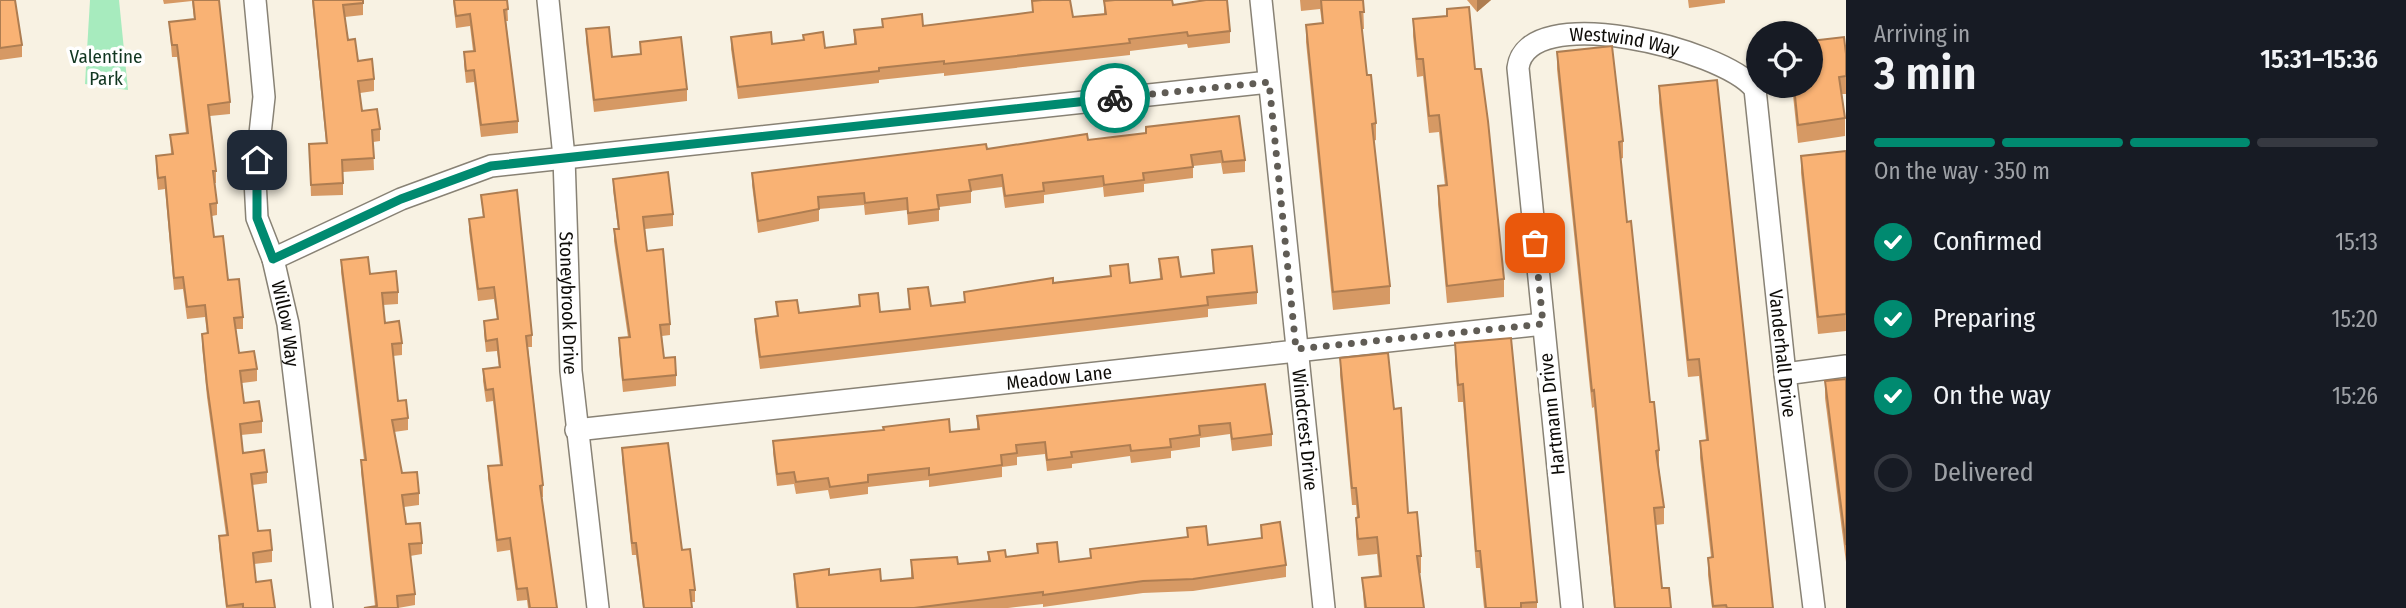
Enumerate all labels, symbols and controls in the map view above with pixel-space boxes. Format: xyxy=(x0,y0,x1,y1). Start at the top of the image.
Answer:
text: Arriving in xyxy=(1874,20,1970,48)
map controls xyxy=(1746,21,1823,98)
button: locate xyxy=(1746,21,1823,98)
street label: Westwind Way xyxy=(1569,22,1683,61)
text: 15:31–15:36 xyxy=(2260,44,2378,75)
park label: Valentine Park xyxy=(70,45,142,90)
text: 3 min xyxy=(1874,46,1977,101)
courier xyxy=(1080,63,1150,133)
icon: bike xyxy=(1096,79,1134,117)
pin xyxy=(227,130,287,190)
icon: home xyxy=(238,141,276,179)
text: On the way · 350 m xyxy=(1874,157,2050,185)
pin xyxy=(1505,213,1565,273)
icon: check xyxy=(1874,223,1912,261)
icon: bag xyxy=(1516,224,1554,262)
text: Confirmed xyxy=(1933,226,2043,257)
text: 15:13 xyxy=(2335,228,2378,256)
street label: Stoneybrook Drive xyxy=(555,231,583,375)
street label: Willow Way xyxy=(267,278,305,368)
street label: Vanderhall Drive xyxy=(1765,288,1802,419)
icon: check xyxy=(1874,300,1912,338)
text: Preparing xyxy=(1933,303,2035,334)
text: 15:20 xyxy=(2331,305,2378,333)
street label: Hartmann Drive xyxy=(1534,352,1570,476)
street label: Meadow Lane xyxy=(1005,360,1113,394)
street label: Windcrest Drive xyxy=(1288,368,1323,492)
icon: check xyxy=(1874,377,1912,415)
text: On the way xyxy=(1933,380,2051,411)
text: 15:26 xyxy=(2332,382,2378,410)
text: Delivered xyxy=(1933,457,2034,488)

